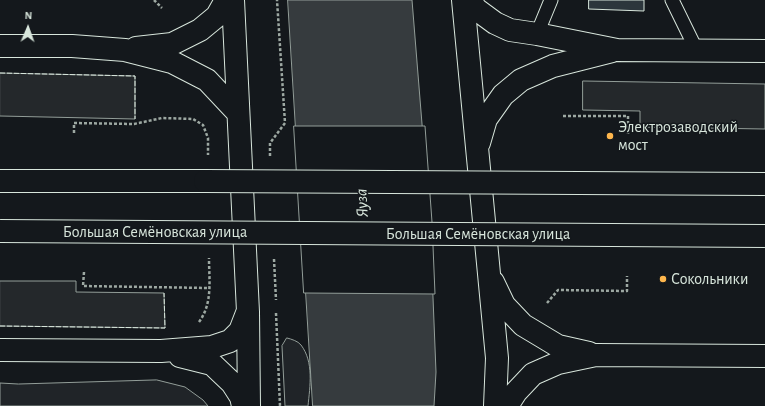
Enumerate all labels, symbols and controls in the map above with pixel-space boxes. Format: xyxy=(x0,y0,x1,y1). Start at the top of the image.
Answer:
north arrow xyxy=(8,8,48,48)
text: N xyxy=(24,10,32,21)
place label: Электрозаводский мост xyxy=(618,117,738,155)
marker: Электрозаводский мост xyxy=(605,131,615,141)
water label: Яуза xyxy=(351,188,373,218)
street label: Большая Семёновская улица xyxy=(63,222,247,242)
street label: Большая Семёновская улица xyxy=(386,224,570,244)
place label: Сокольники xyxy=(671,269,748,289)
marker: Сокольники xyxy=(658,274,668,284)

